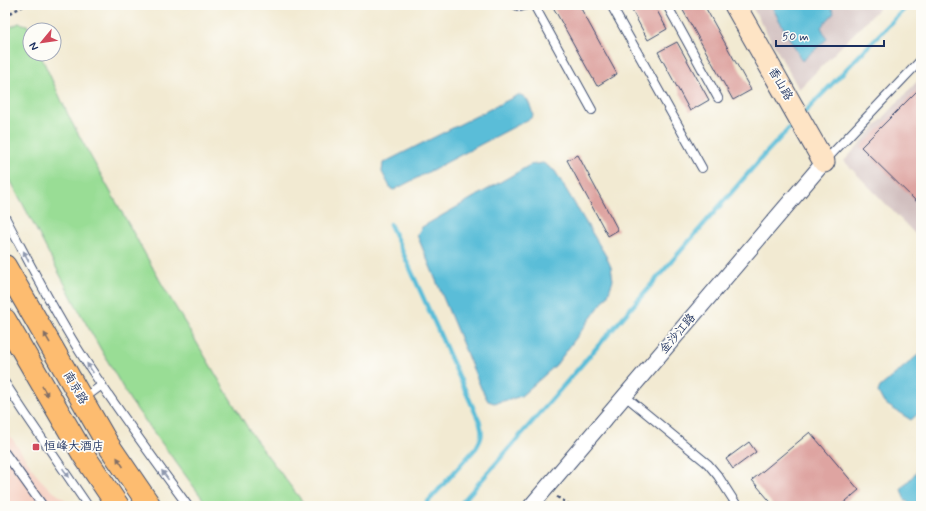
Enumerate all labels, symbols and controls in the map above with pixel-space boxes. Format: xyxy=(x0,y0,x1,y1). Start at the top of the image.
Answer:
north arrow xyxy=(22,22,62,62)
scale bar xyxy=(776,22,884,48)
text: 50 m xyxy=(782,29,809,45)
text: N xyxy=(26,40,42,53)
street label: 香山路 xyxy=(764,64,796,104)
one-way arrow xyxy=(22,250,29,262)
street label: 金沙江路 xyxy=(656,310,700,358)
one-way arrow xyxy=(43,333,50,344)
one-way arrow xyxy=(86,363,94,374)
street label: 南京路 xyxy=(59,368,91,408)
one-way arrow xyxy=(42,385,49,397)
place label: 恒峰大酒店 xyxy=(44,439,104,455)
marker: 恒峰大酒店 xyxy=(31,442,41,452)
one-way arrow xyxy=(116,457,124,467)
one-way arrow xyxy=(62,468,70,478)
one-way arrow xyxy=(161,469,169,480)

